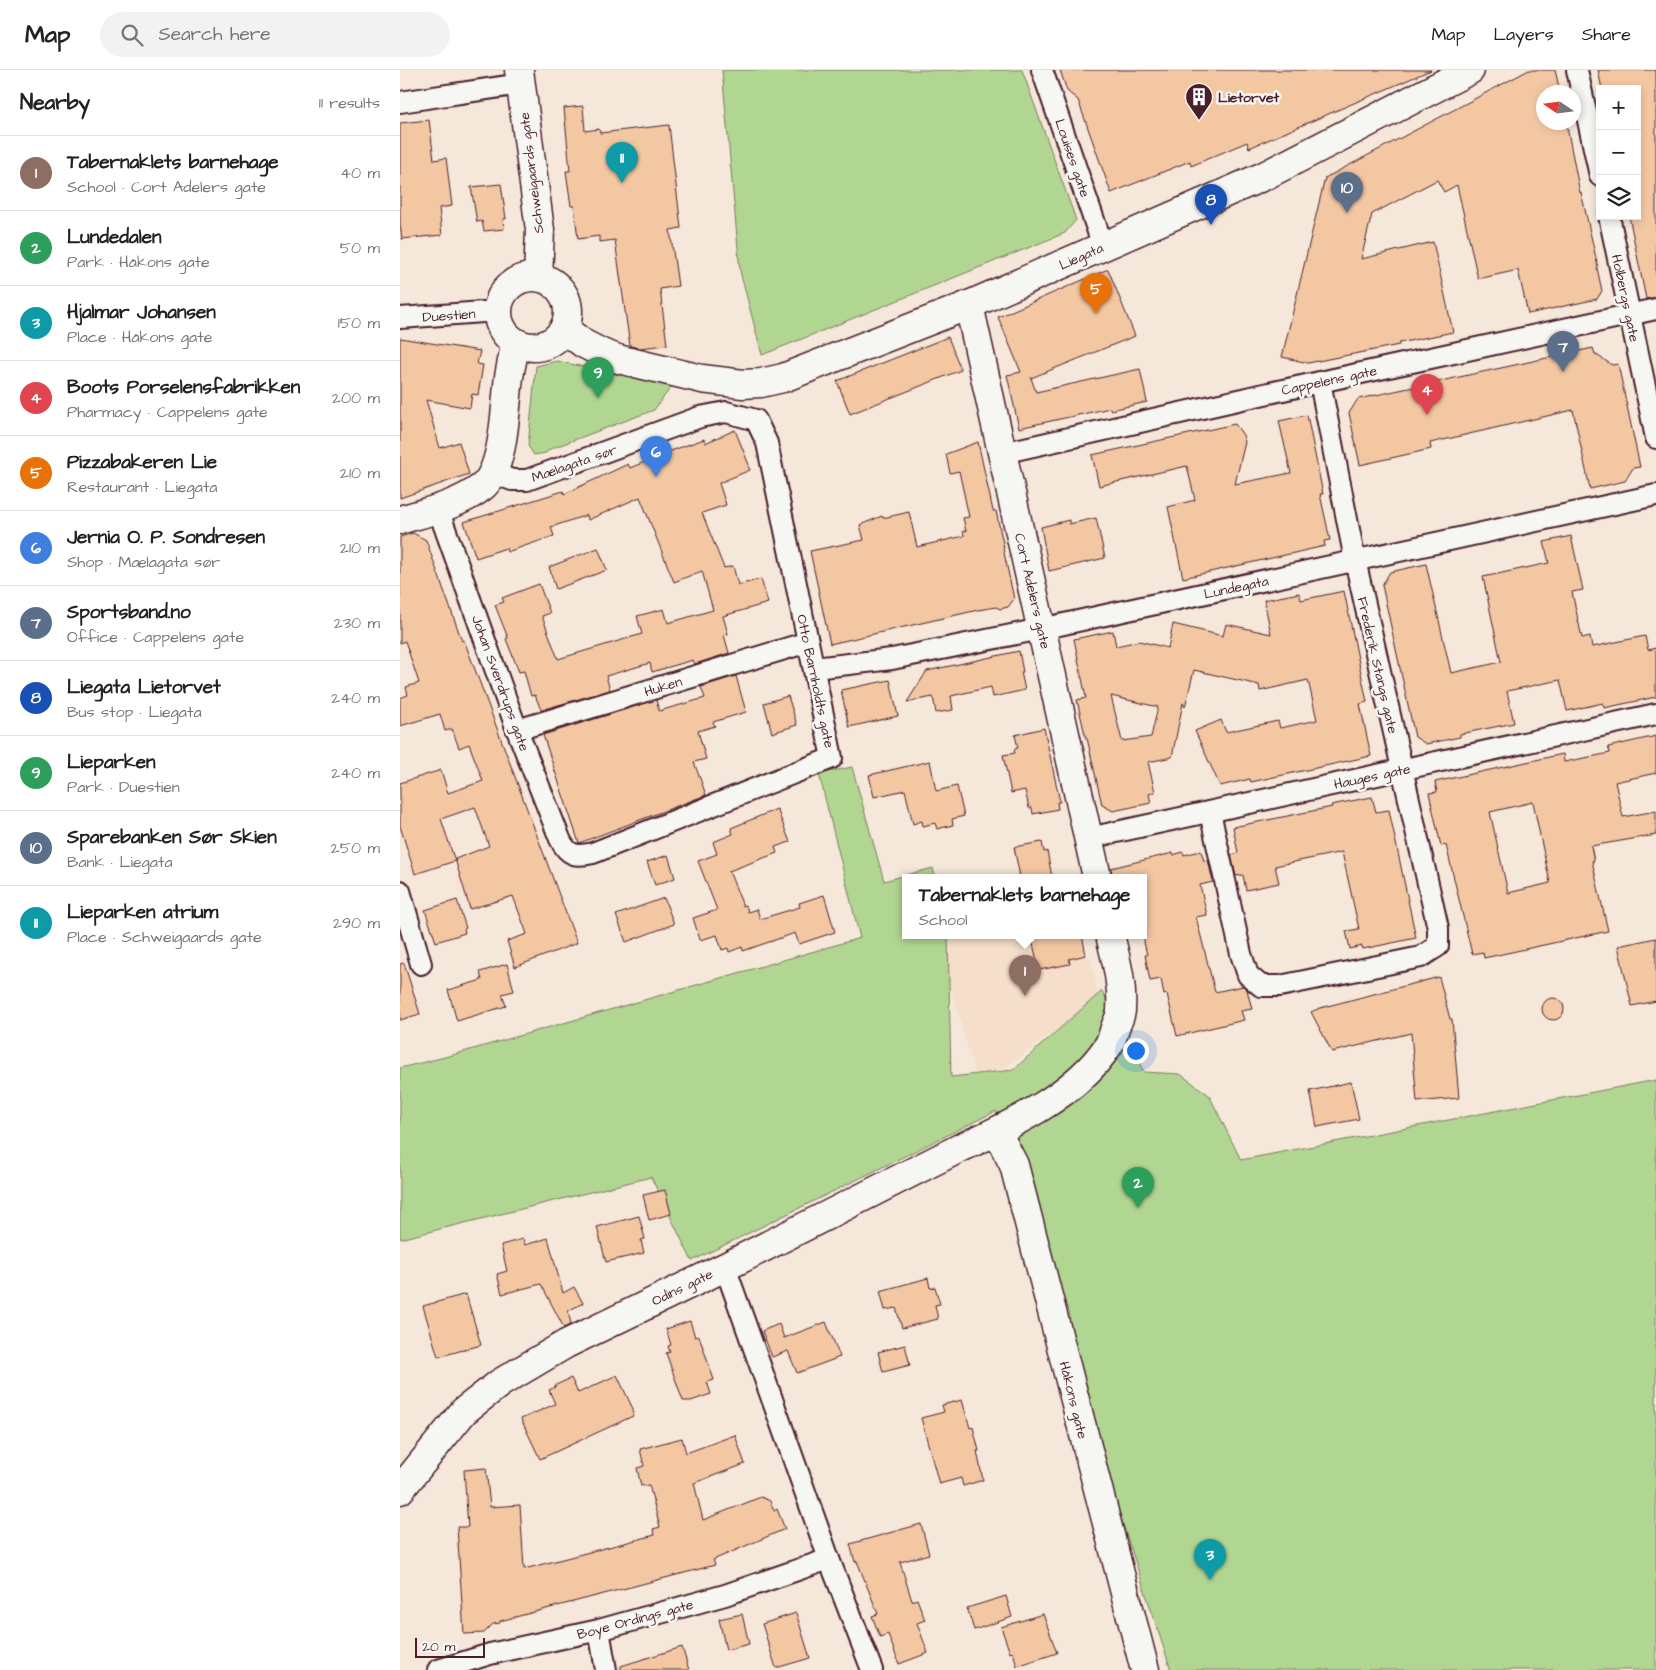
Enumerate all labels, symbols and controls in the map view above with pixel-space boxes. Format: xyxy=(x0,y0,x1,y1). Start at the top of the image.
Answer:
search box xyxy=(100,12,450,57)
text: Map xyxy=(25,18,70,52)
icon: search xyxy=(118,21,146,49)
text: Search here xyxy=(158,21,271,48)
text: Map xyxy=(1431,22,1465,47)
text: Layers xyxy=(1493,22,1554,47)
text: Share xyxy=(1582,22,1631,47)
building icon: Lietorvet xyxy=(1184,82,1214,121)
north arrow xyxy=(1536,85,1581,130)
map controls xyxy=(1596,85,1641,220)
button: + xyxy=(1596,85,1641,130)
text: Nearby xyxy=(20,88,90,117)
place label: Lietorvet xyxy=(1218,88,1279,108)
text: 11 results xyxy=(319,92,380,114)
street label: Schweigaards gate xyxy=(515,111,549,235)
street label: Louises gate xyxy=(1049,116,1095,201)
button: − xyxy=(1596,130,1641,175)
pin: 11 xyxy=(606,142,638,183)
text: Tabernaklets barnehage xyxy=(67,149,279,176)
text: 1 xyxy=(35,162,37,184)
text: 40 m xyxy=(340,162,380,184)
pin: 10 xyxy=(1331,172,1363,213)
button: layers xyxy=(1596,175,1641,220)
text: School · Cort Adelers gate xyxy=(67,176,266,198)
pin: 8 xyxy=(1195,184,1227,225)
text: Lundedalen xyxy=(67,224,162,251)
text: 2 xyxy=(31,237,41,259)
text: 50 m xyxy=(340,237,380,259)
street label: Liegata xyxy=(1056,238,1107,276)
text: Park · Håkons gate xyxy=(67,251,210,273)
street label: Holbergs gate xyxy=(1606,253,1644,344)
pin: 5 xyxy=(1080,273,1112,314)
text: Hjalmar Johansen xyxy=(67,299,216,326)
street label: Duestien xyxy=(422,304,476,328)
text: 3 xyxy=(32,312,40,334)
text: 150 m xyxy=(338,312,380,334)
text: Place · Håkons gate xyxy=(67,326,212,348)
pin: 7 xyxy=(1547,331,1579,372)
pin: 9 xyxy=(582,357,614,398)
street label: Cappelens gate xyxy=(1280,361,1379,401)
text: Boots Porselensfabrikken xyxy=(67,374,300,401)
pin: 4 xyxy=(1411,374,1443,415)
text: 4 xyxy=(31,387,41,409)
text: 200 m xyxy=(332,387,380,409)
text: Pharmacy · Cappelens gate xyxy=(67,401,268,423)
pin: 6 xyxy=(640,436,672,477)
street label: Mælagata sør xyxy=(529,440,620,488)
text: Pizzabakeren Lie xyxy=(67,449,217,476)
text: 5 xyxy=(30,462,42,484)
text: 210 m xyxy=(340,462,380,484)
text: Restaurant · Liegata xyxy=(67,476,217,498)
text: Jernia O. P. Sondresen xyxy=(67,524,265,551)
street label: Cort Adelers gate xyxy=(1009,531,1055,651)
text: 6 xyxy=(31,537,41,559)
text: 210 m xyxy=(340,537,380,559)
text: Shop · Mælagata sør xyxy=(67,551,220,573)
street label: Lundegata xyxy=(1202,571,1270,605)
street label: Frederik Stangs gate xyxy=(1352,595,1403,736)
text: Sportsband.no xyxy=(67,599,191,626)
text: 7 xyxy=(31,612,41,634)
text: 230 m xyxy=(334,612,380,634)
street label: Johan Sverdrups gate xyxy=(466,612,534,755)
street label: Otto Barnholdts gate xyxy=(791,613,839,750)
text: Office · Cappelens gate xyxy=(67,626,244,648)
street label: Huken xyxy=(642,672,685,702)
text: Liegata Lietorvet xyxy=(67,674,221,701)
text: 8 xyxy=(31,687,41,709)
text: 240 m xyxy=(331,687,380,709)
text: Bus stop · Liegata xyxy=(67,701,202,723)
text: Lieparken xyxy=(67,749,156,776)
street label: Hauges gate xyxy=(1332,759,1413,795)
text: 9 xyxy=(31,762,41,784)
text: 240 m xyxy=(331,762,380,784)
text: Park · Duestien xyxy=(67,776,180,798)
text: Sparebanken Sør Skien xyxy=(67,824,277,851)
text: 10 xyxy=(30,837,42,859)
text: 250 m xyxy=(331,837,380,859)
text: Bank · Liegata xyxy=(67,851,173,873)
popup xyxy=(902,874,1147,939)
text: Tabernaklets barnehage xyxy=(919,882,1130,909)
text: Lieparken atrium xyxy=(67,899,218,926)
text: School xyxy=(919,909,968,931)
text: 11 xyxy=(34,912,38,934)
text: 290 m xyxy=(333,912,380,934)
text: Place · Schweigaards gate xyxy=(67,926,262,948)
pin: 1 xyxy=(1009,955,1041,996)
your location xyxy=(1123,1038,1149,1064)
pin: 2 xyxy=(1122,1167,1154,1208)
street label: Odins gate xyxy=(648,1264,717,1311)
street label: Håkons gate xyxy=(1054,1359,1092,1442)
pin: 3 xyxy=(1194,1539,1226,1580)
street label: Boye Ordings gate xyxy=(575,1595,696,1645)
scale bar xyxy=(415,1635,485,1658)
text: 20 m xyxy=(422,1637,455,1657)

